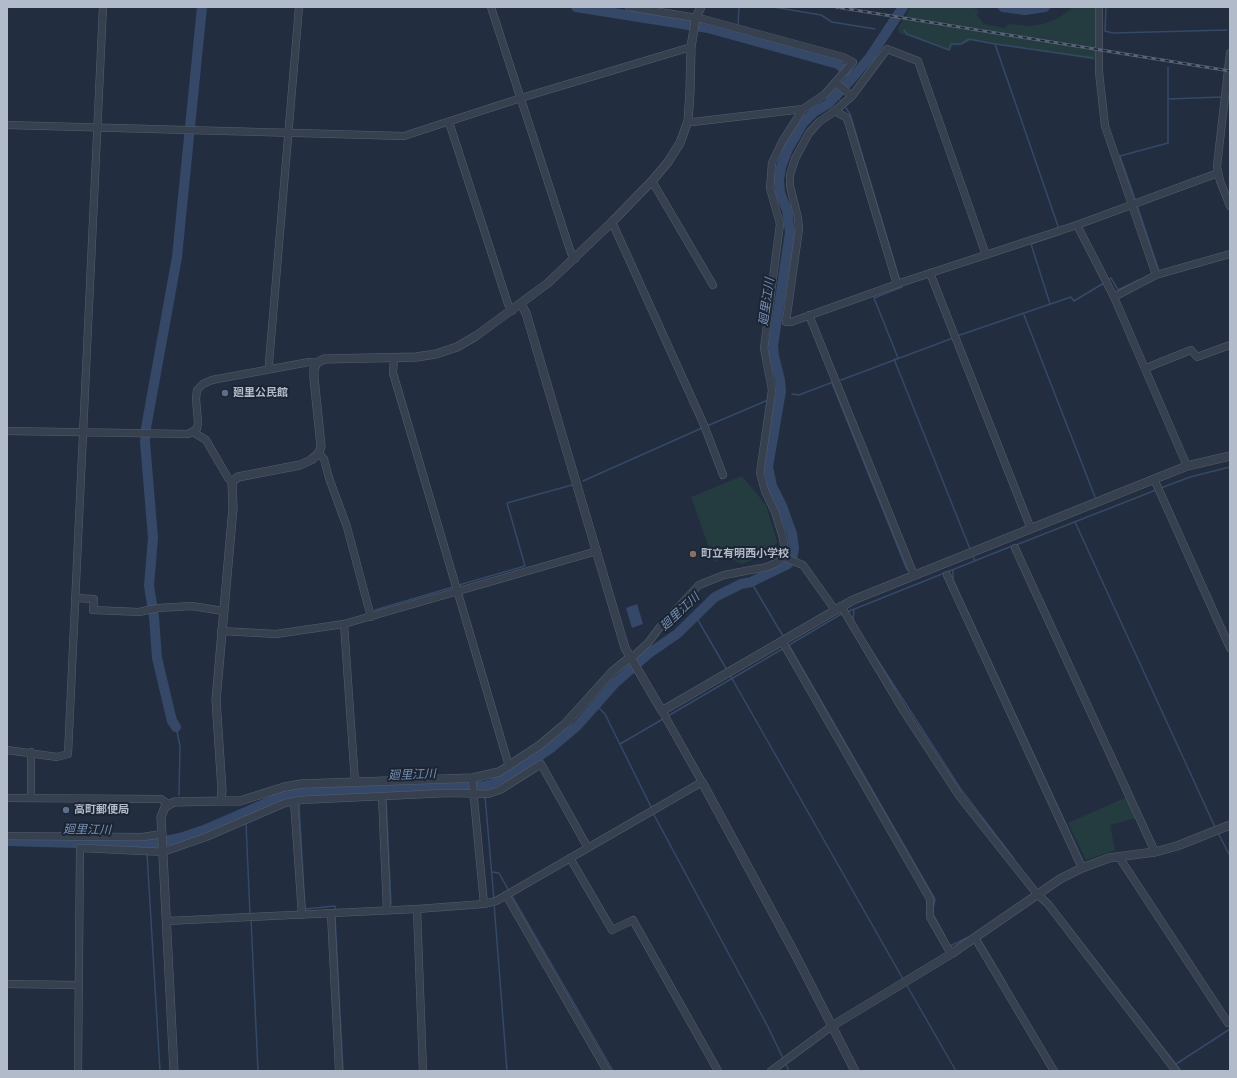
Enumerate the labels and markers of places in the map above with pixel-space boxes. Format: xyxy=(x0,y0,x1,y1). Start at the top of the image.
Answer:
place label: 廻里公民館 xyxy=(233,386,288,400)
marker: 廻里公民館 xyxy=(220,388,230,398)
place label: 町立有明西小学校 xyxy=(701,547,789,561)
marker: 町立有明西小学校 xyxy=(688,549,698,559)
place label: 高町郵便局 xyxy=(74,803,129,817)
marker: 高町郵便局 xyxy=(61,805,71,815)

